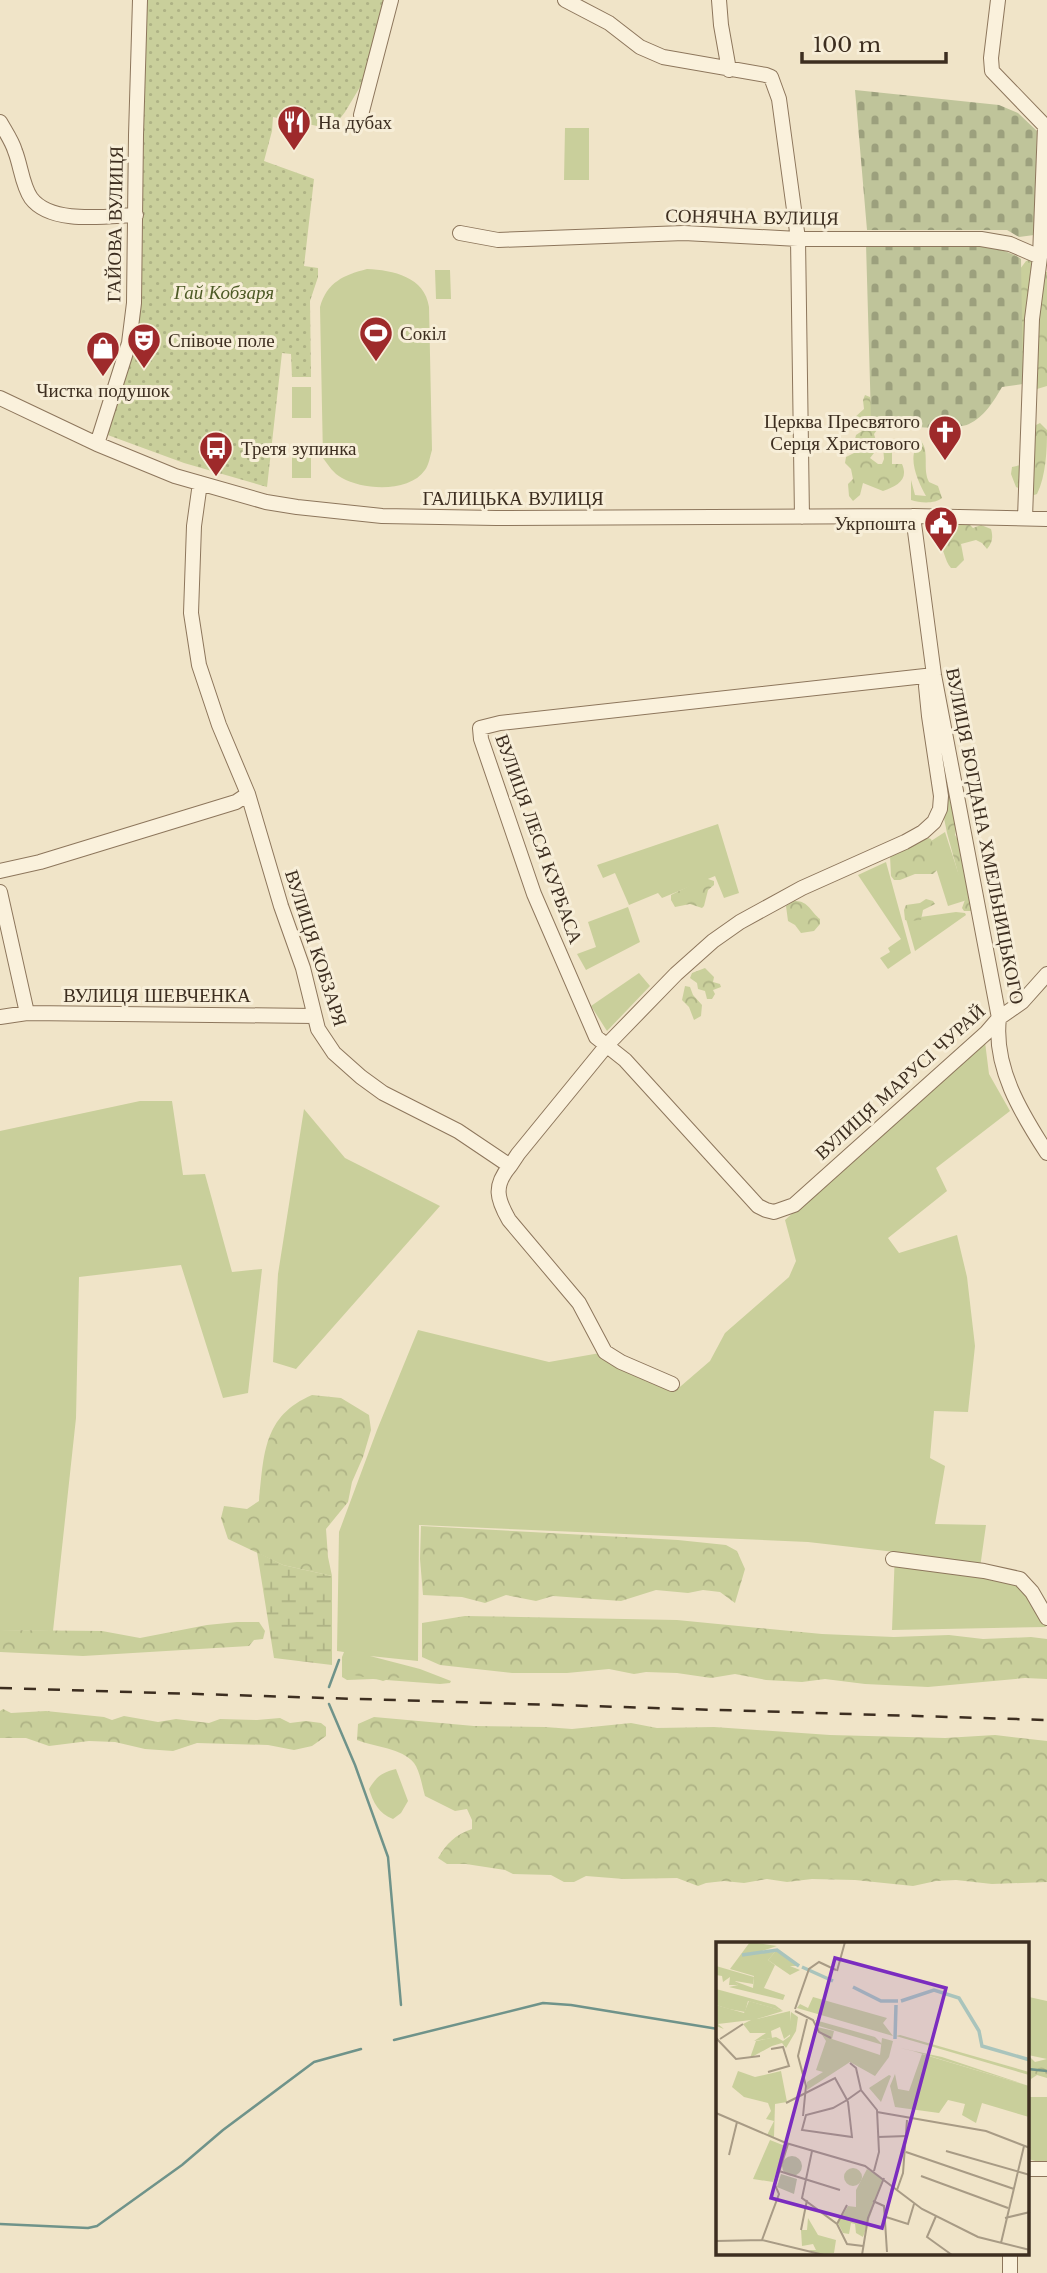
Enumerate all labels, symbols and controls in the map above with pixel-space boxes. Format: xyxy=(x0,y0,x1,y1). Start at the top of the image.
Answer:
scale bar xyxy=(802,21,946,65)
text: 100 m xyxy=(813,32,881,58)
restaurant icon: На дубах xyxy=(275,103,313,152)
place label: На дубах xyxy=(318,111,393,134)
street label: ГАЙОВА ВУЛИЦЯ xyxy=(102,145,128,302)
street label: СОНЯЧНА ВУЛИЦЯ xyxy=(665,204,839,230)
park label: Гай Кобзаря xyxy=(173,281,274,304)
sports icon: Сокіл xyxy=(357,314,395,363)
theatre icon: Співоче поле xyxy=(125,321,163,370)
place label: Сокіл xyxy=(400,322,447,345)
shop icon: Чистка подушок xyxy=(84,329,122,378)
place label: Співоче поле xyxy=(168,329,275,352)
place label: Чистка подушок xyxy=(36,379,171,402)
place label: Церква Пресвятого Серця Христового xyxy=(764,410,920,455)
church icon: Церква Пресвятого Серця Христового xyxy=(926,413,964,462)
bus stop icon: Третя зупинка xyxy=(197,429,235,478)
place label: Третя зупинка xyxy=(241,437,357,460)
street label: ГАЛИЦЬКА ВУЛИЦЯ xyxy=(422,487,604,510)
public building icon: Укрпошта xyxy=(922,504,960,553)
place label: Укрпошта xyxy=(834,512,917,535)
street label: ВУЛИЦЯ БОГДАНА ХМЕЛЬНИЦЬКОГО xyxy=(941,666,1029,1006)
street label: ВУЛИЦЯ ЛЕСЯ КУРБАСА xyxy=(490,731,588,947)
street label: ВУЛИЦЯ КОБЗАРЯ xyxy=(280,867,352,1029)
street label: ВУЛИЦЯ ШЕВЧЕНКА xyxy=(63,984,251,1007)
street label: ВУЛИЦЯ МАРУСІ ЧУРАЙ xyxy=(810,999,990,1164)
inset map xyxy=(716,1942,1030,2256)

